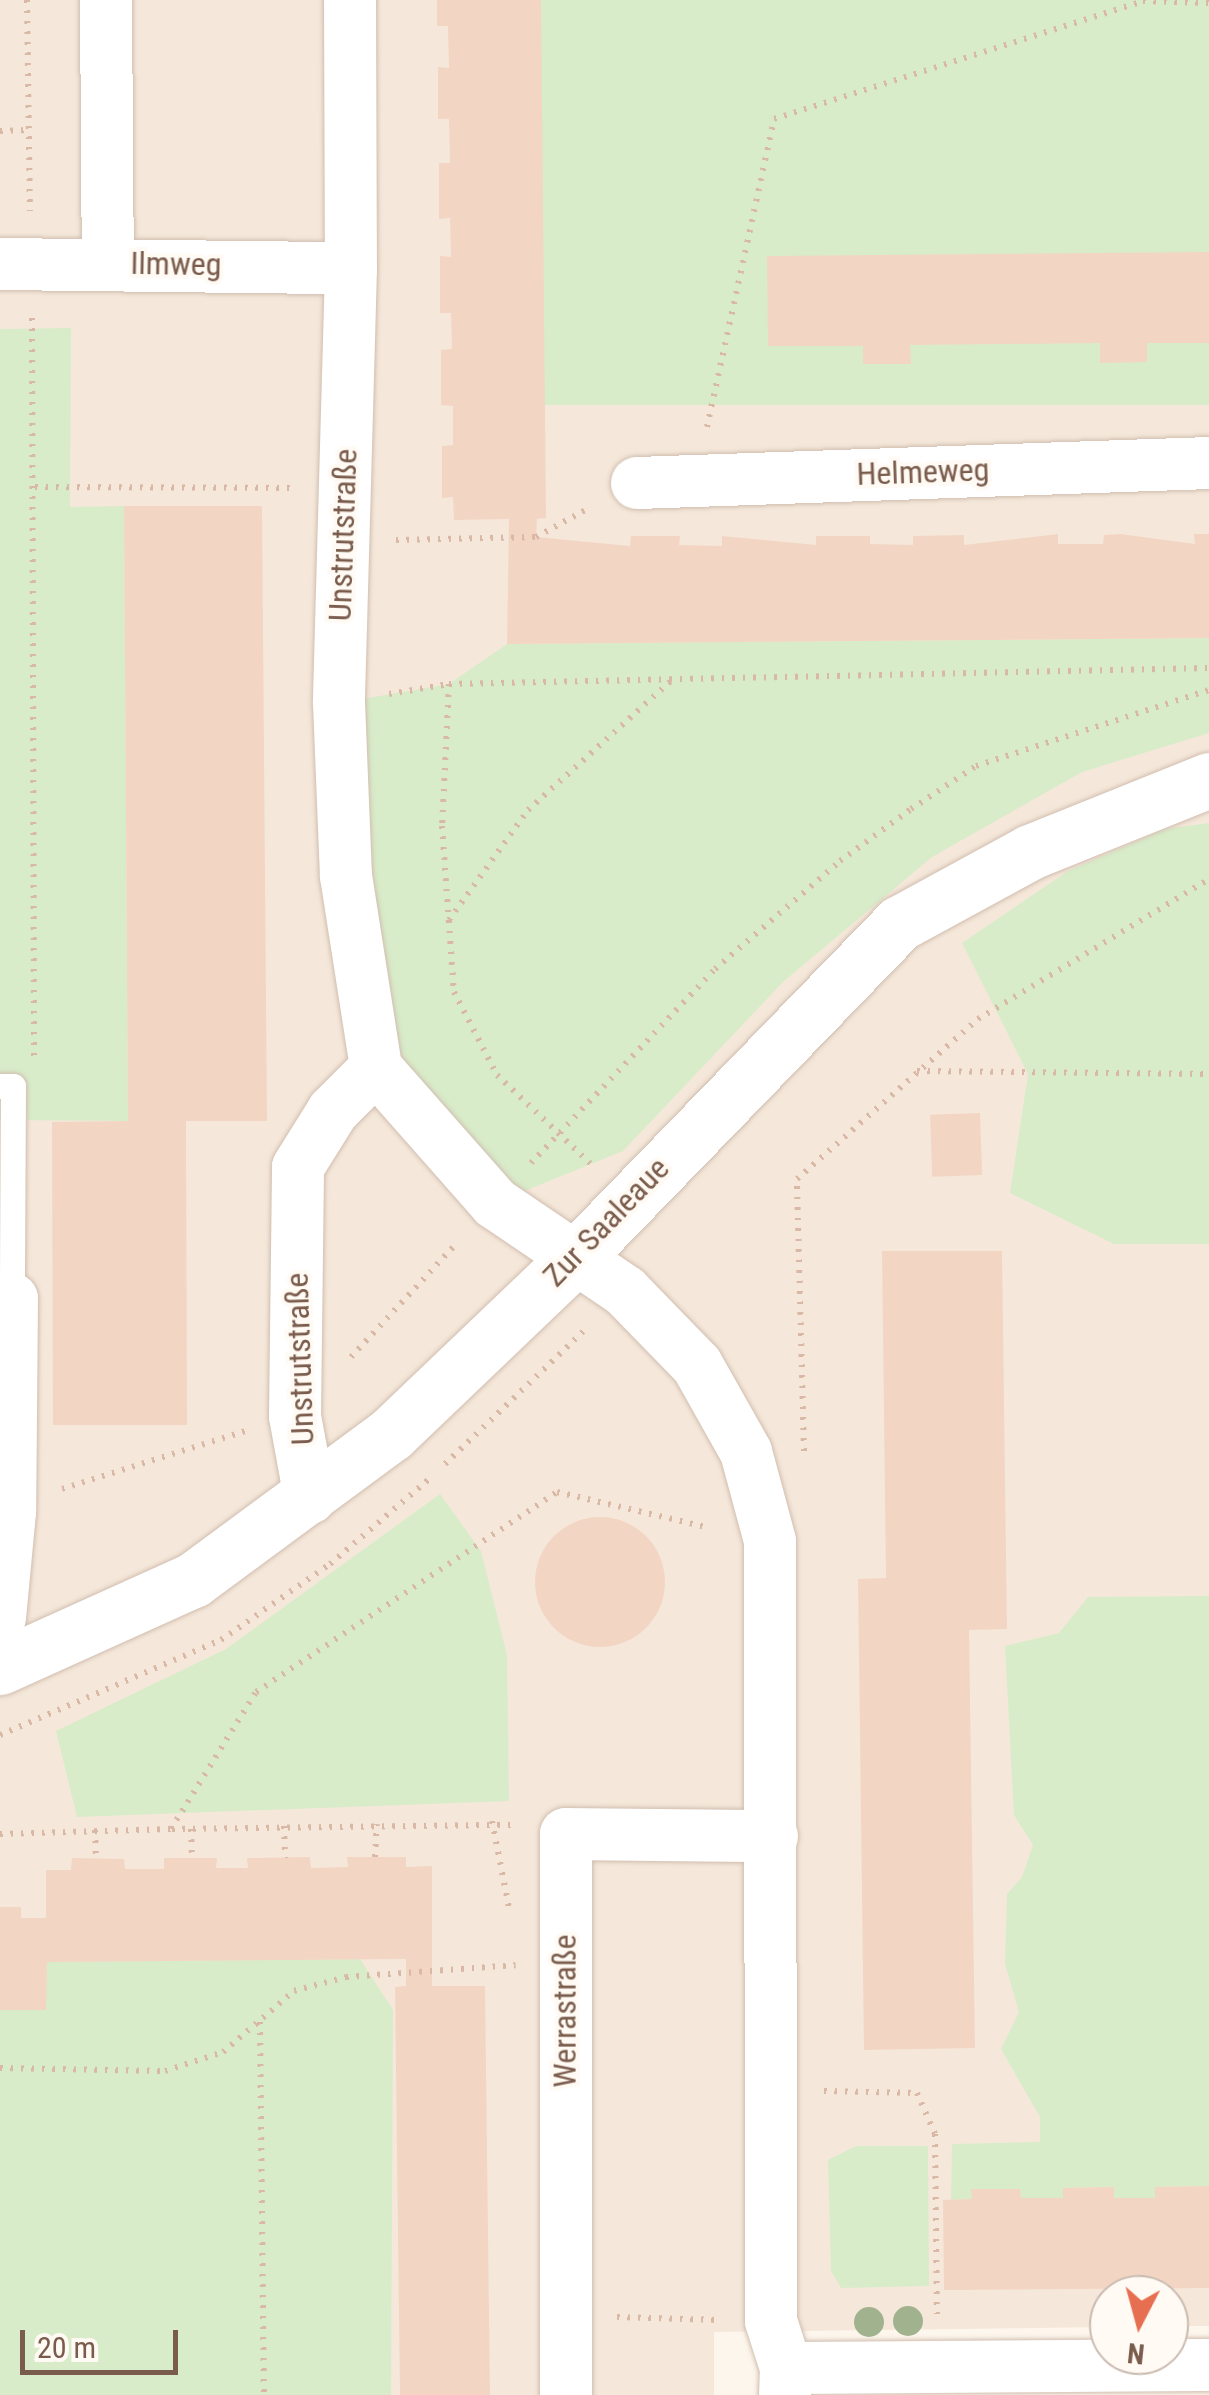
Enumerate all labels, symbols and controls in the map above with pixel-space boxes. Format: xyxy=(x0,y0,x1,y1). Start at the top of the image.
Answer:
street label: Ilmweg xyxy=(130,244,222,284)
street label: Unstrutstraße xyxy=(321,448,365,622)
street label: Helmeweg xyxy=(856,450,990,494)
street label: Zur Saaleaue xyxy=(535,1150,677,1294)
street label: Unstrutstraße xyxy=(278,1272,322,1446)
street label: Werrastraße xyxy=(546,1934,584,2088)
north arrow xyxy=(1089,2275,1189,2375)
scale bar xyxy=(25,2310,182,2372)
text: 20 m xyxy=(37,2330,96,2365)
text: N xyxy=(1126,2336,1146,2371)

